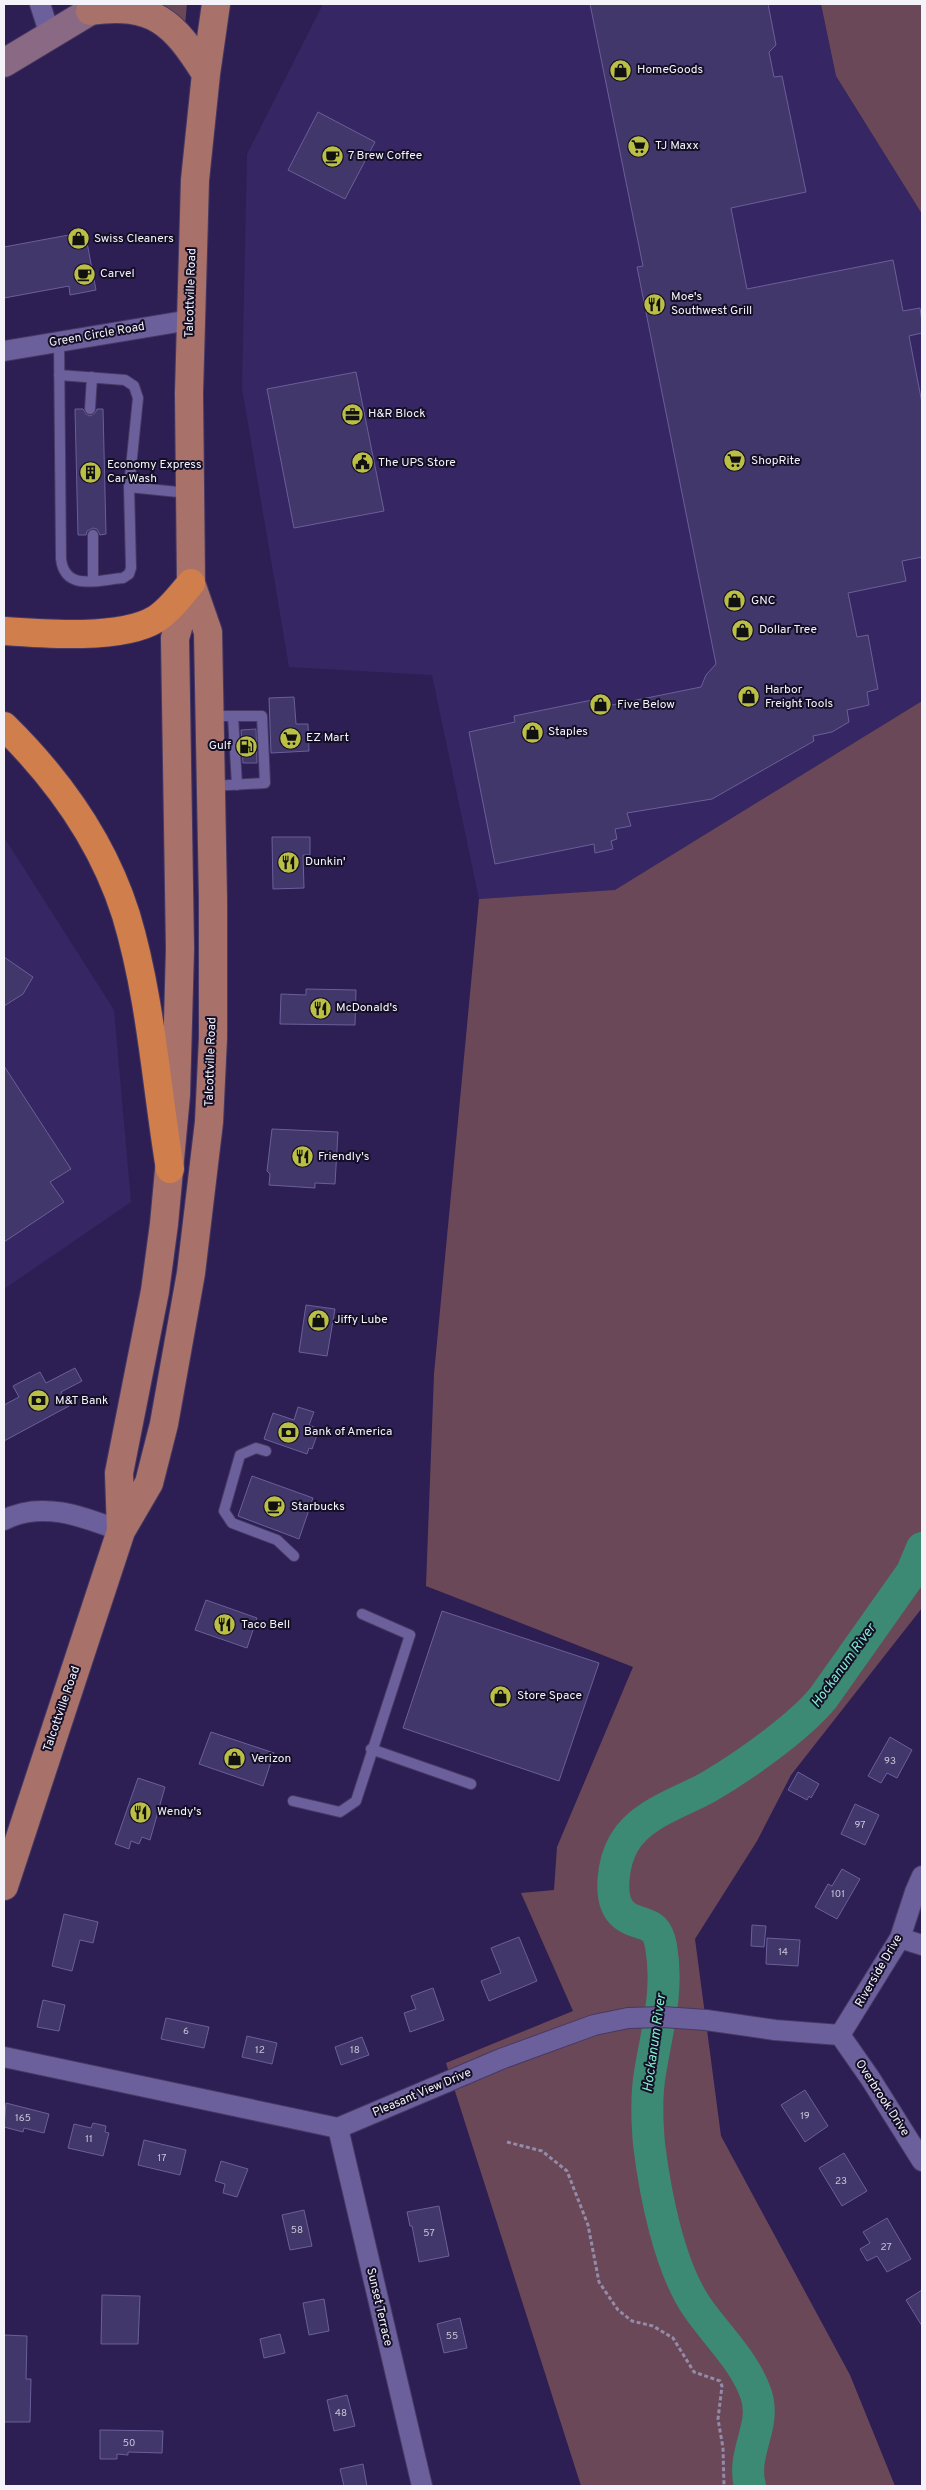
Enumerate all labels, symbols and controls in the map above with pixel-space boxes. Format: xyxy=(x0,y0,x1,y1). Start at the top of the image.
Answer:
shop icon: HomeGoods xyxy=(609,58,633,82)
place label: HomeGoods xyxy=(637,62,703,78)
supermarket icon: TJ Maxx xyxy=(627,134,651,158)
place label: TJ Maxx xyxy=(655,138,699,154)
cafe icon: 7 Brew Coffee xyxy=(320,144,344,168)
place label: 7 Brew Coffee xyxy=(348,148,422,164)
shop icon: Swiss Cleaners xyxy=(66,227,90,251)
place label: Swiss Cleaners xyxy=(94,231,174,247)
street label: Talcottville Road xyxy=(181,248,201,338)
cafe icon: Carvel xyxy=(72,262,96,286)
place label: Carvel xyxy=(100,266,135,282)
place label: Moe's Southwest Grill xyxy=(671,289,752,319)
restaurant icon: Moe's Southwest Grill xyxy=(643,292,667,316)
street label: Green Circle Road xyxy=(48,319,146,351)
office icon: H&R Block xyxy=(340,402,364,426)
place label: H&R Block xyxy=(368,406,426,422)
supermarket icon: ShopRite xyxy=(723,449,747,473)
public building icon: The UPS Store xyxy=(350,451,374,475)
place label: ShopRite xyxy=(751,453,800,469)
place label: The UPS Store xyxy=(378,455,456,471)
place label: Economy Express Car Wash xyxy=(107,457,202,487)
building icon: Economy Express Car Wash xyxy=(79,460,103,484)
shop icon: GNC xyxy=(723,589,747,613)
place label: GNC xyxy=(751,593,776,609)
shop icon: Dollar Tree xyxy=(731,618,755,642)
place label: Dollar Tree xyxy=(759,622,817,638)
place label: Harbor Freight Tools xyxy=(765,682,833,712)
shop icon: Harbor Freight Tools xyxy=(737,685,761,709)
shop icon: Five Below xyxy=(589,693,613,717)
place label: Five Below xyxy=(617,697,675,713)
shop icon: Staples xyxy=(520,720,544,744)
place label: Staples xyxy=(548,724,588,740)
supermarket icon: EZ Mart xyxy=(278,726,302,750)
place label: EZ Mart xyxy=(306,730,349,746)
fuel station icon: Gulf xyxy=(235,734,259,758)
place label: Gulf xyxy=(209,738,231,754)
restaurant icon: Dunkin' xyxy=(277,850,301,874)
place label: Dunkin' xyxy=(305,854,346,870)
restaurant icon: McDonald's xyxy=(308,996,332,1020)
place label: McDonald's xyxy=(336,1000,398,1016)
street label: Talcottville Road xyxy=(201,1017,221,1107)
restaurant icon: Friendly's xyxy=(290,1145,314,1169)
place label: Friendly's xyxy=(318,1149,369,1165)
shop icon: Jiffy Lube xyxy=(306,1308,330,1332)
place label: Jiffy Lube xyxy=(334,1312,388,1328)
bank icon: M&T Bank xyxy=(27,1389,51,1413)
place label: M&T Bank xyxy=(55,1393,109,1409)
bank icon: Bank of America xyxy=(276,1420,300,1444)
place label: Bank of America xyxy=(304,1424,392,1440)
cafe icon: Starbucks xyxy=(263,1495,287,1519)
place label: Starbucks xyxy=(291,1499,345,1515)
restaurant icon: Taco Bell xyxy=(213,1613,237,1637)
place label: Taco Bell xyxy=(241,1617,290,1633)
water label: Hockanum River xyxy=(808,1620,881,1711)
street label: Talcottville Road xyxy=(40,1664,84,1754)
shop icon: Store Space xyxy=(489,1684,513,1708)
place label: Store Space xyxy=(517,1688,582,1704)
shop icon: Verizon xyxy=(223,1747,247,1771)
place label: Verizon xyxy=(251,1751,291,1767)
house number: 93 xyxy=(884,1755,896,1768)
restaurant icon: Wendy's xyxy=(129,1800,153,1824)
place label: Wendy's xyxy=(157,1804,202,1820)
house number: 97 xyxy=(855,1819,865,1832)
house number: 101 xyxy=(831,1888,845,1901)
street label: Riverside Drive xyxy=(852,1932,906,2010)
house number: 14 xyxy=(778,1946,788,1959)
water label: Hockanum River xyxy=(640,1991,671,2093)
house number: 6 xyxy=(183,2025,189,2038)
house number: 12 xyxy=(255,2044,265,2057)
house number: 18 xyxy=(350,2044,360,2057)
street label: Overbrook Drive xyxy=(851,2057,913,2139)
street label: Pleasant View Drive xyxy=(370,2065,474,2121)
house number: 19 xyxy=(800,2110,810,2123)
house number: 165 xyxy=(15,2112,31,2125)
house number: 11 xyxy=(85,2133,93,2146)
house number: 17 xyxy=(158,2152,166,2165)
house number: 23 xyxy=(835,2175,847,2188)
house number: 58 xyxy=(291,2224,303,2237)
house number: 57 xyxy=(423,2227,435,2240)
house number: 27 xyxy=(880,2241,892,2254)
street label: Sunset Terrace xyxy=(362,2266,396,2348)
house number: 55 xyxy=(446,2330,458,2343)
house number: 48 xyxy=(335,2407,347,2420)
house number: 50 xyxy=(123,2437,135,2450)

